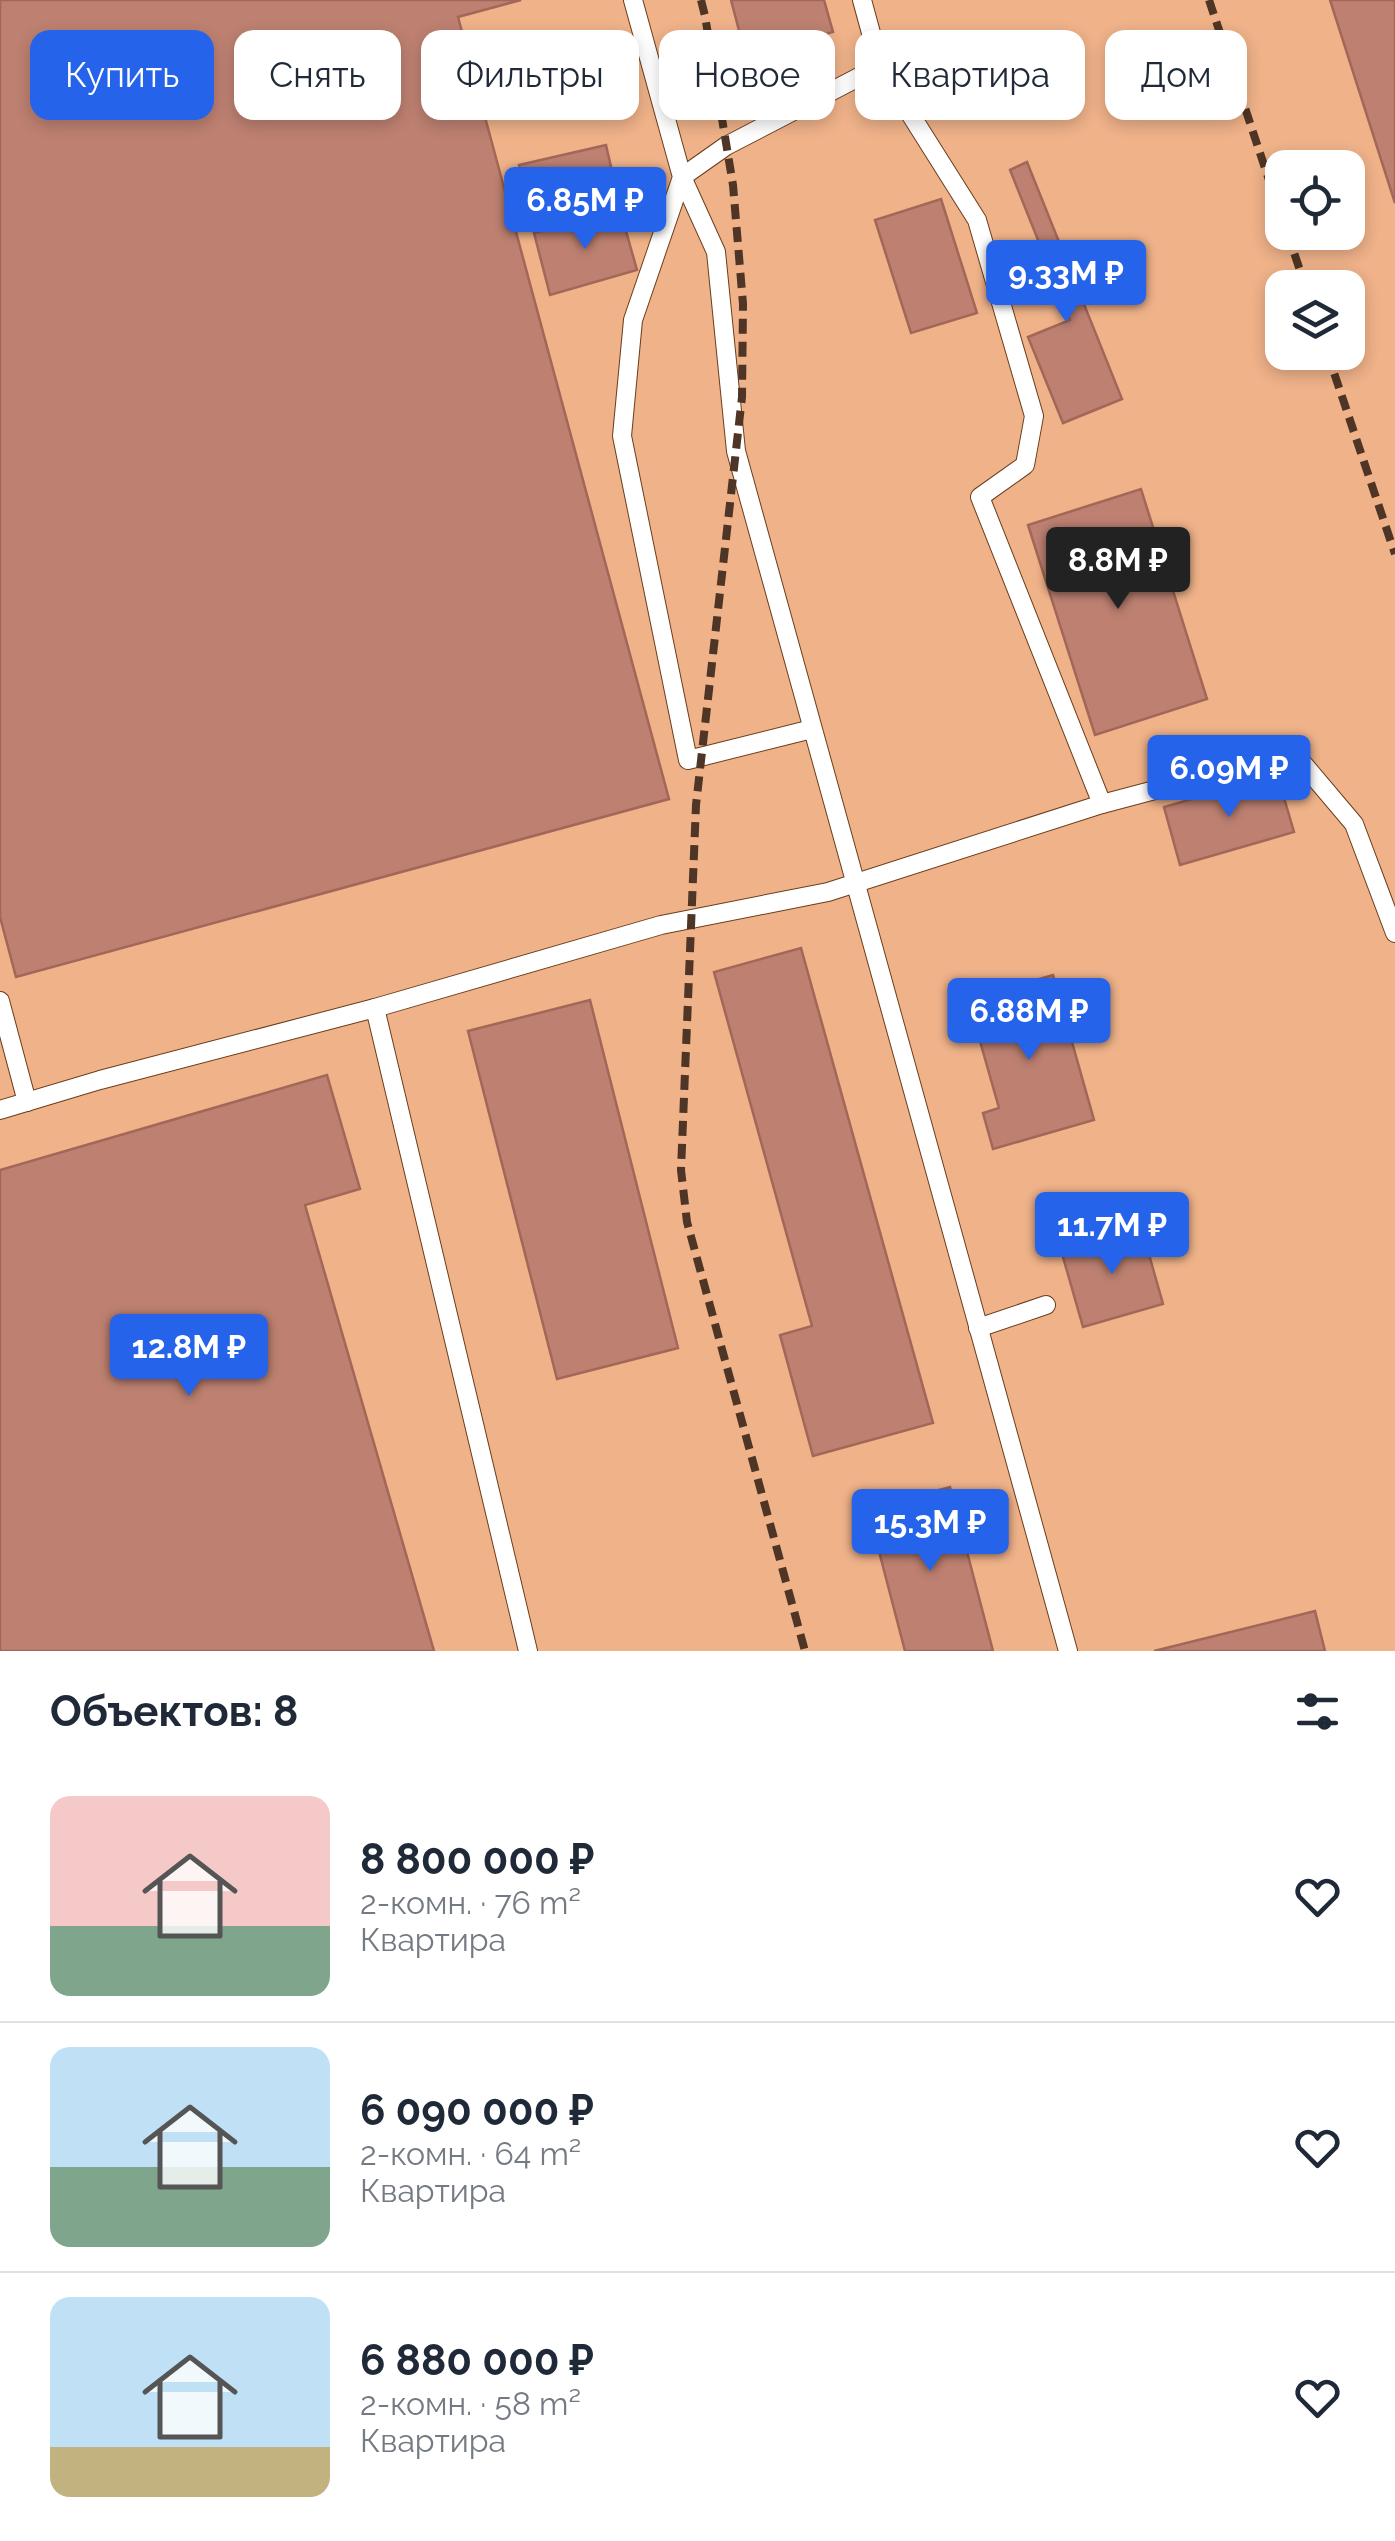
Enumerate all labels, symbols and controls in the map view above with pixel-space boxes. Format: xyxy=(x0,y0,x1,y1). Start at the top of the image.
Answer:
chip: Купить xyxy=(30,30,214,120)
chip: Снять xyxy=(234,30,401,120)
chip: Фильтры xyxy=(421,30,639,120)
chip: Новое xyxy=(659,30,835,120)
chip: Квартира xyxy=(855,30,1085,120)
chip: Дом xyxy=(1105,30,1247,120)
map controls xyxy=(1265,150,1365,370)
button: locate xyxy=(1265,150,1365,250)
pin: 6.85M ₽ xyxy=(493,167,677,252)
text: 6.85M ₽ xyxy=(526,181,644,218)
pin: 9.33M ₽ xyxy=(974,240,1158,325)
text: 9.33M ₽ xyxy=(1008,254,1124,291)
button: layers xyxy=(1265,270,1365,370)
pin: 8.8M ₽ xyxy=(1037,527,1199,612)
text: 8.8M ₽ xyxy=(1068,541,1168,578)
pin: 6.09M ₽ xyxy=(1137,735,1321,820)
text: 6.09M ₽ xyxy=(1169,749,1289,786)
pin: 6.88M ₽ xyxy=(937,978,1121,1063)
text: 6.88M ₽ xyxy=(969,992,1089,1029)
pin: 11.7M ₽ xyxy=(1020,1192,1204,1277)
text: 11.7M ₽ xyxy=(1057,1206,1167,1243)
pin: 12.8M ₽ xyxy=(97,1314,281,1399)
text: 12.8M ₽ xyxy=(132,1328,246,1365)
pin: 15.3M ₽ xyxy=(838,1489,1022,1574)
text: 15.3M ₽ xyxy=(874,1503,986,1540)
icon: filters xyxy=(1290,1684,1345,1739)
text: Объектов: 8 xyxy=(50,1687,298,1736)
text: 8 800 000 ₽ xyxy=(360,1835,594,1884)
icon: home xyxy=(130,1836,250,1956)
icon: heart xyxy=(1290,1869,1345,1924)
text: 2-комн. · 76 m² xyxy=(360,1884,581,1921)
text: Квартира xyxy=(360,1921,506,1958)
text: 6 090 000 ₽ xyxy=(360,2086,594,2135)
icon: home xyxy=(130,2087,250,2207)
icon: heart xyxy=(1290,2120,1345,2175)
text: 2-комн. · 64 m² xyxy=(360,2135,581,2172)
text: Квартира xyxy=(360,2172,506,2209)
text: 6 880 000 ₽ xyxy=(360,2336,594,2385)
icon: home xyxy=(130,2337,250,2457)
icon: heart xyxy=(1290,2370,1345,2425)
text: 2-комн. · 58 m² xyxy=(360,2385,581,2422)
text: Квартира xyxy=(360,2422,506,2459)

